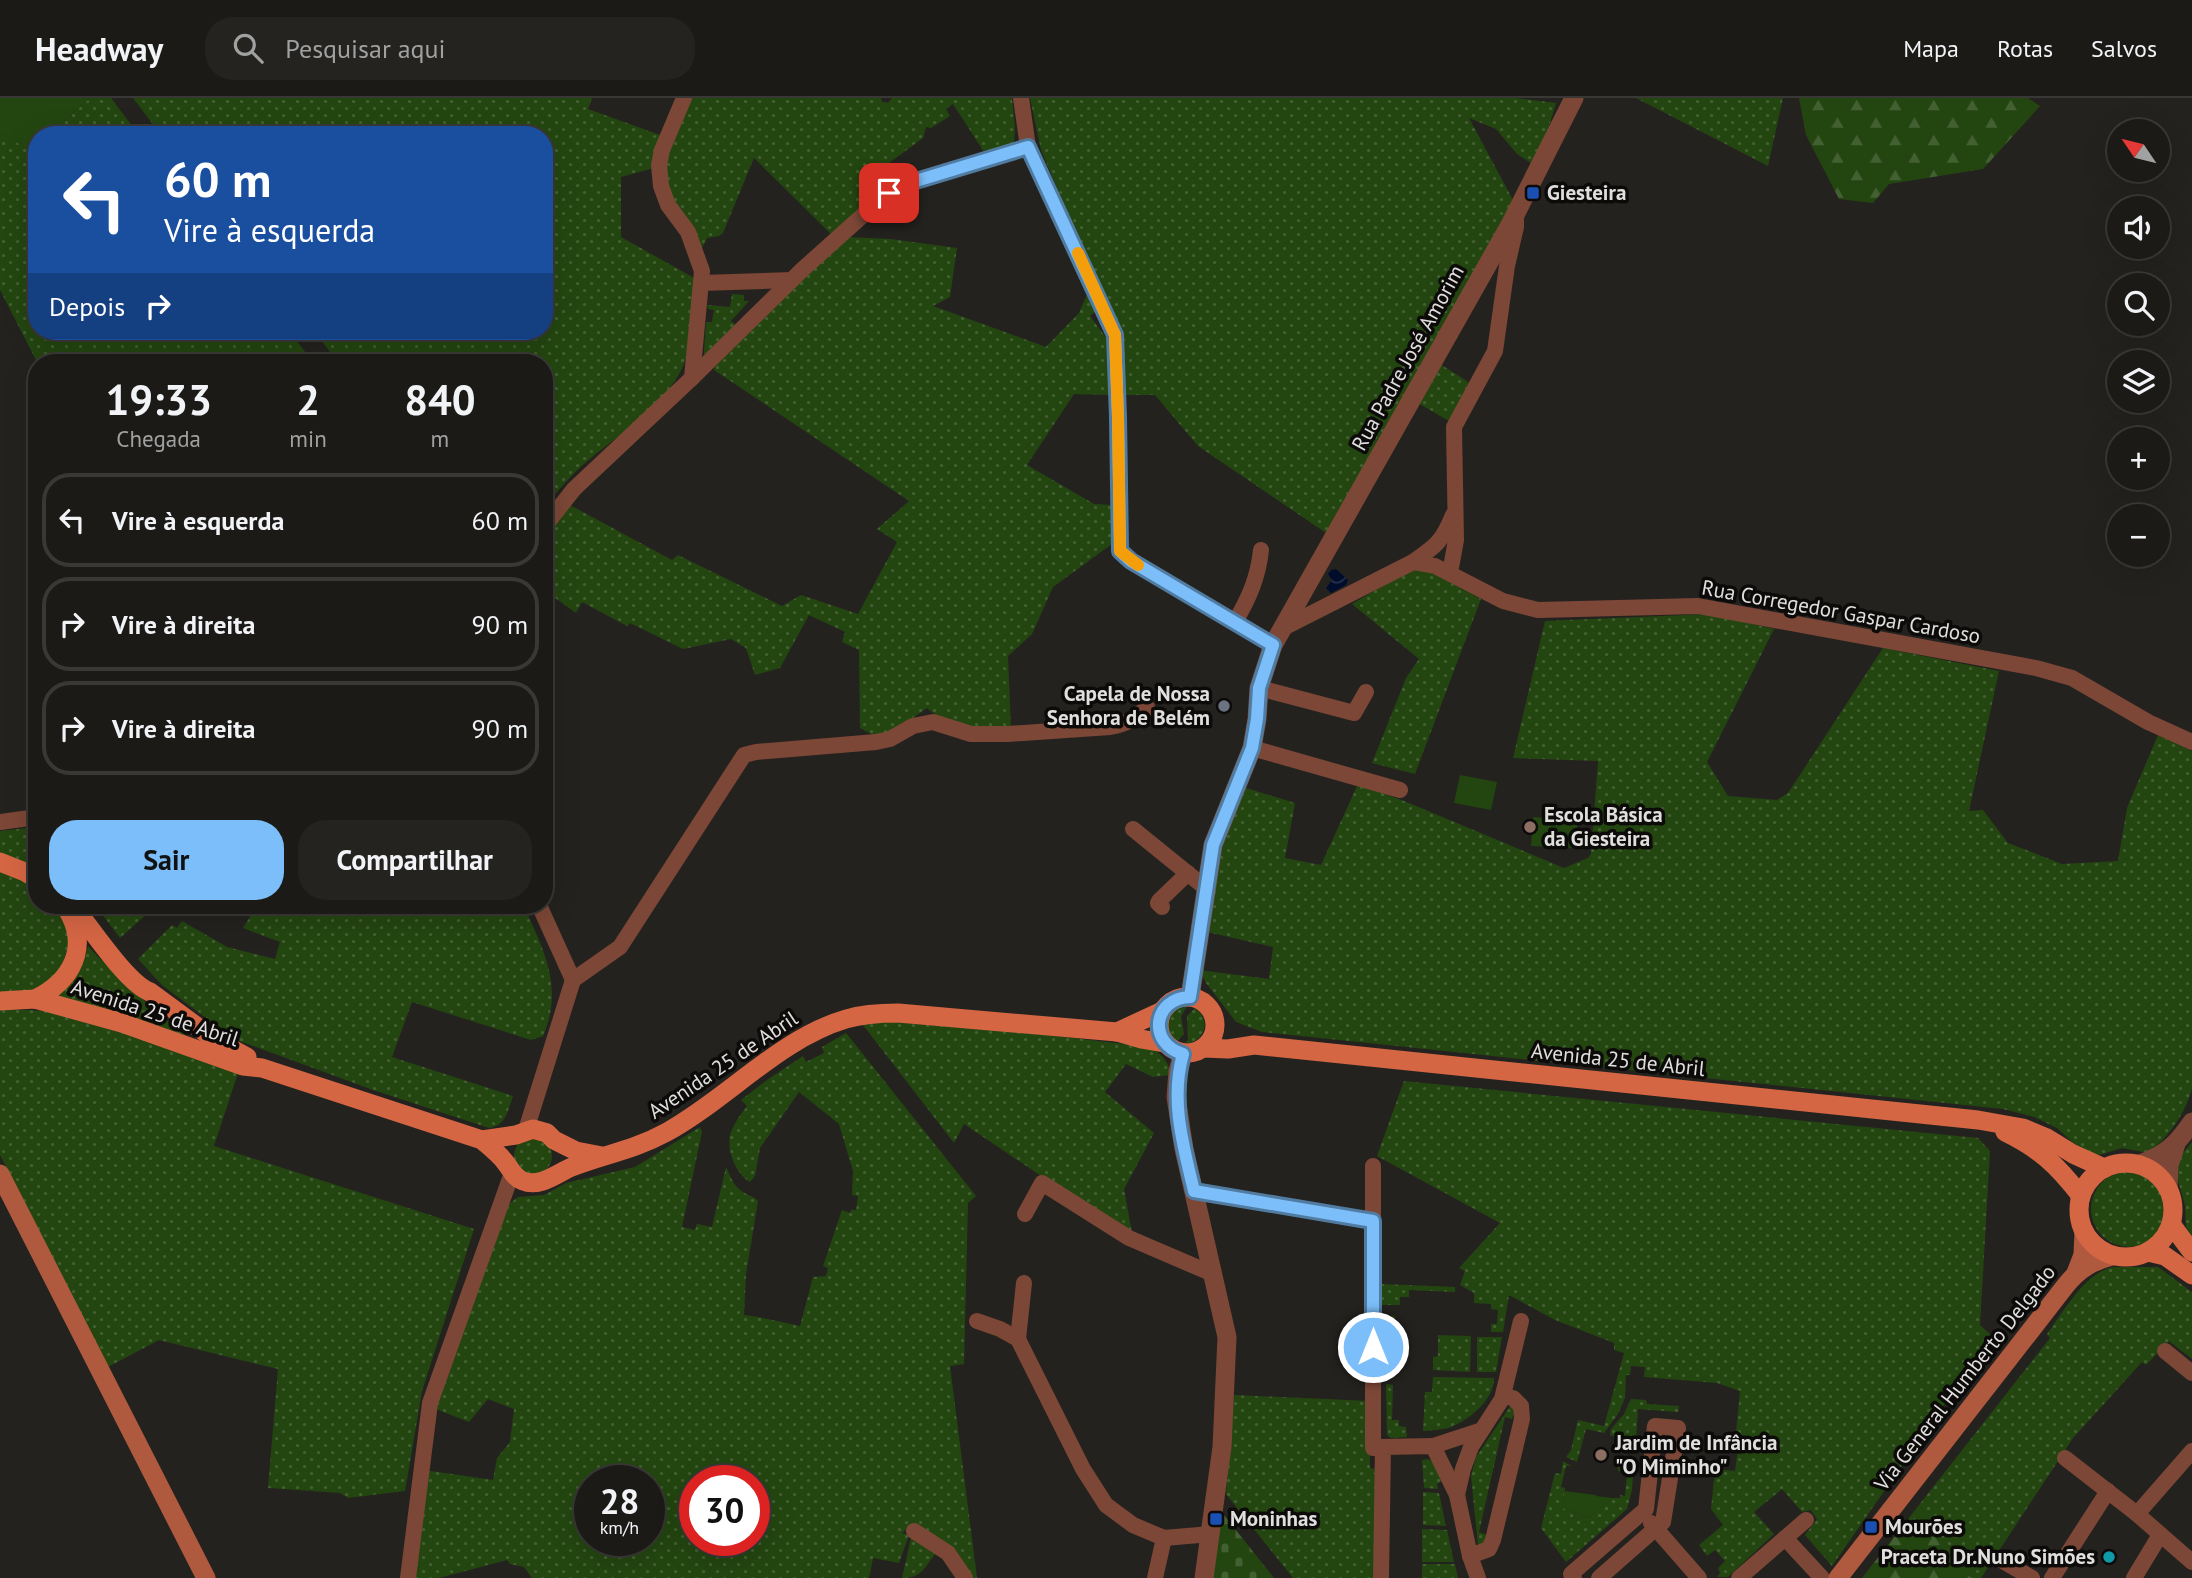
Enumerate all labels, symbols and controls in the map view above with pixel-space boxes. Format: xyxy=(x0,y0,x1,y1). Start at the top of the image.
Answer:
search box xyxy=(205,17,695,80)
text: Headway xyxy=(35,27,163,70)
icon: search xyxy=(229,29,267,67)
text: Pesquisar aqui xyxy=(285,32,446,65)
text: Mapa xyxy=(1903,33,1959,64)
text: Rotas xyxy=(1997,33,2053,64)
text: Salvos xyxy=(2091,33,2157,64)
north arrow xyxy=(2107,119,2170,182)
map controls xyxy=(2107,119,2170,567)
text: 60 m xyxy=(164,147,271,211)
icon: left xyxy=(49,154,140,245)
pin xyxy=(859,163,919,223)
icon: arrive xyxy=(870,174,908,212)
place label: Giesteira xyxy=(1547,179,1626,206)
marker: Giesteira xyxy=(1525,185,1541,201)
button: sound xyxy=(2107,196,2170,259)
text: Vire à esquerda xyxy=(164,209,375,251)
street label: Rua Padre José Amorim xyxy=(1345,260,1470,455)
button: search xyxy=(2107,273,2170,336)
icon: right xyxy=(139,287,177,325)
text: Depois xyxy=(49,290,125,323)
button: layers xyxy=(2107,350,2170,413)
text: 19:33 xyxy=(105,372,212,427)
text: 2 xyxy=(296,372,320,427)
text: 840 xyxy=(404,372,476,427)
text: Chegada xyxy=(116,424,201,453)
text: min xyxy=(289,424,327,453)
text: m xyxy=(431,424,449,453)
button: + xyxy=(2107,427,2170,490)
icon: left xyxy=(53,501,91,539)
text: Vire à esquerda xyxy=(112,504,284,537)
text: 60 m xyxy=(472,504,528,537)
button: − xyxy=(2107,504,2170,567)
street label: Rua Corregedor Gaspar Cardoso xyxy=(1700,574,1983,649)
icon: right xyxy=(53,605,91,643)
text: Vire à direita xyxy=(112,608,255,641)
text: 90 m xyxy=(472,608,528,641)
place label: Capela de Nossa Senhora de Belém xyxy=(1047,680,1210,731)
marker: Capela de Nossa Senhora de Belém xyxy=(1216,698,1232,714)
icon: right xyxy=(53,709,91,747)
text: Vire à direita xyxy=(112,712,255,745)
text: 90 m xyxy=(472,712,528,745)
place label: Escola Básica da Giesteira xyxy=(1544,801,1663,852)
marker: Escola Básica da Giesteira xyxy=(1522,819,1538,835)
button: Sair xyxy=(49,820,284,900)
button: Compartilhar xyxy=(298,820,532,900)
street label: Avenida 25 de Abril xyxy=(68,973,242,1052)
street label: Avenida 25 de Abril xyxy=(643,1005,803,1125)
street label: Avenida 25 de Abril xyxy=(1530,1037,1706,1082)
street label: Via General Humberto Delgado xyxy=(1867,1259,2061,1497)
position arrow xyxy=(1336,1310,1410,1384)
place label: Jardim de Infância "O Miminho" xyxy=(1614,1429,1777,1480)
marker: Jardim de Infância "O Miminho" xyxy=(1593,1447,1609,1463)
speed limit sign: 30 xyxy=(679,1465,770,1556)
text: 28 xyxy=(600,1478,639,1524)
place label: Moninhas xyxy=(1230,1505,1317,1532)
marker: Moninhas xyxy=(1208,1511,1224,1527)
place label: Mourões xyxy=(1885,1513,1963,1540)
text: km/h xyxy=(600,1516,639,1539)
marker: Mourões xyxy=(1863,1519,1879,1535)
place label: Praceta Dr.Nuno Simões xyxy=(1881,1543,2095,1570)
marker: Praceta Dr.Nuno Simões xyxy=(2101,1549,2117,1565)

